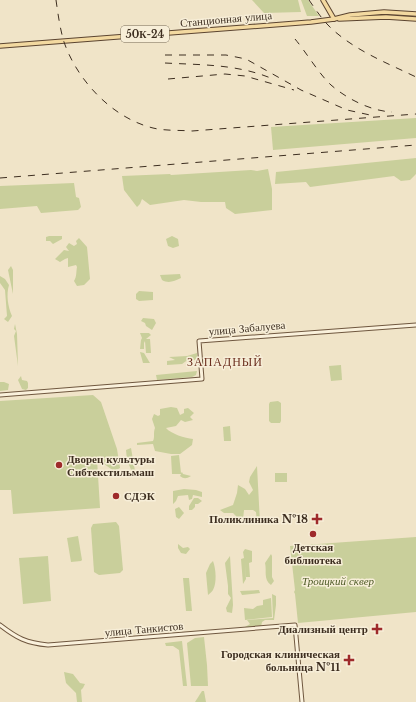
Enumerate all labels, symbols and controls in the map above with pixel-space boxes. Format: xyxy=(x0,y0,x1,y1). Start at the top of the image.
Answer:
street label: Станционная улица xyxy=(179,8,273,30)
road number: 50К-24 xyxy=(121,26,169,42)
street label: улица Забалуева xyxy=(208,318,286,338)
district label: ЗАПАДНЫЙ xyxy=(187,354,263,369)
place label: Дворец культуры Сибтекстильмаш xyxy=(67,452,155,479)
marker: Дворец культуры Сибтекстильмаш xyxy=(54,460,64,470)
place label: СДЭК xyxy=(124,489,155,503)
marker: СДЭК xyxy=(111,491,121,501)
place label: Поликлиника №18 xyxy=(209,512,308,526)
marker: Поликлиника №18 xyxy=(311,513,323,525)
marker: Детская библиотека xyxy=(308,529,318,539)
place label: Детская библиотека xyxy=(285,540,342,567)
park label: Троицкий сквер xyxy=(302,574,375,588)
street label: улица Танкистов xyxy=(104,619,184,639)
place label: Диализный центр xyxy=(278,622,368,636)
marker: Диализный центр xyxy=(371,623,383,635)
place label: Городская клиническая больница №11 xyxy=(221,647,340,674)
marker: Городская клиническая больница №11 xyxy=(343,654,355,666)

